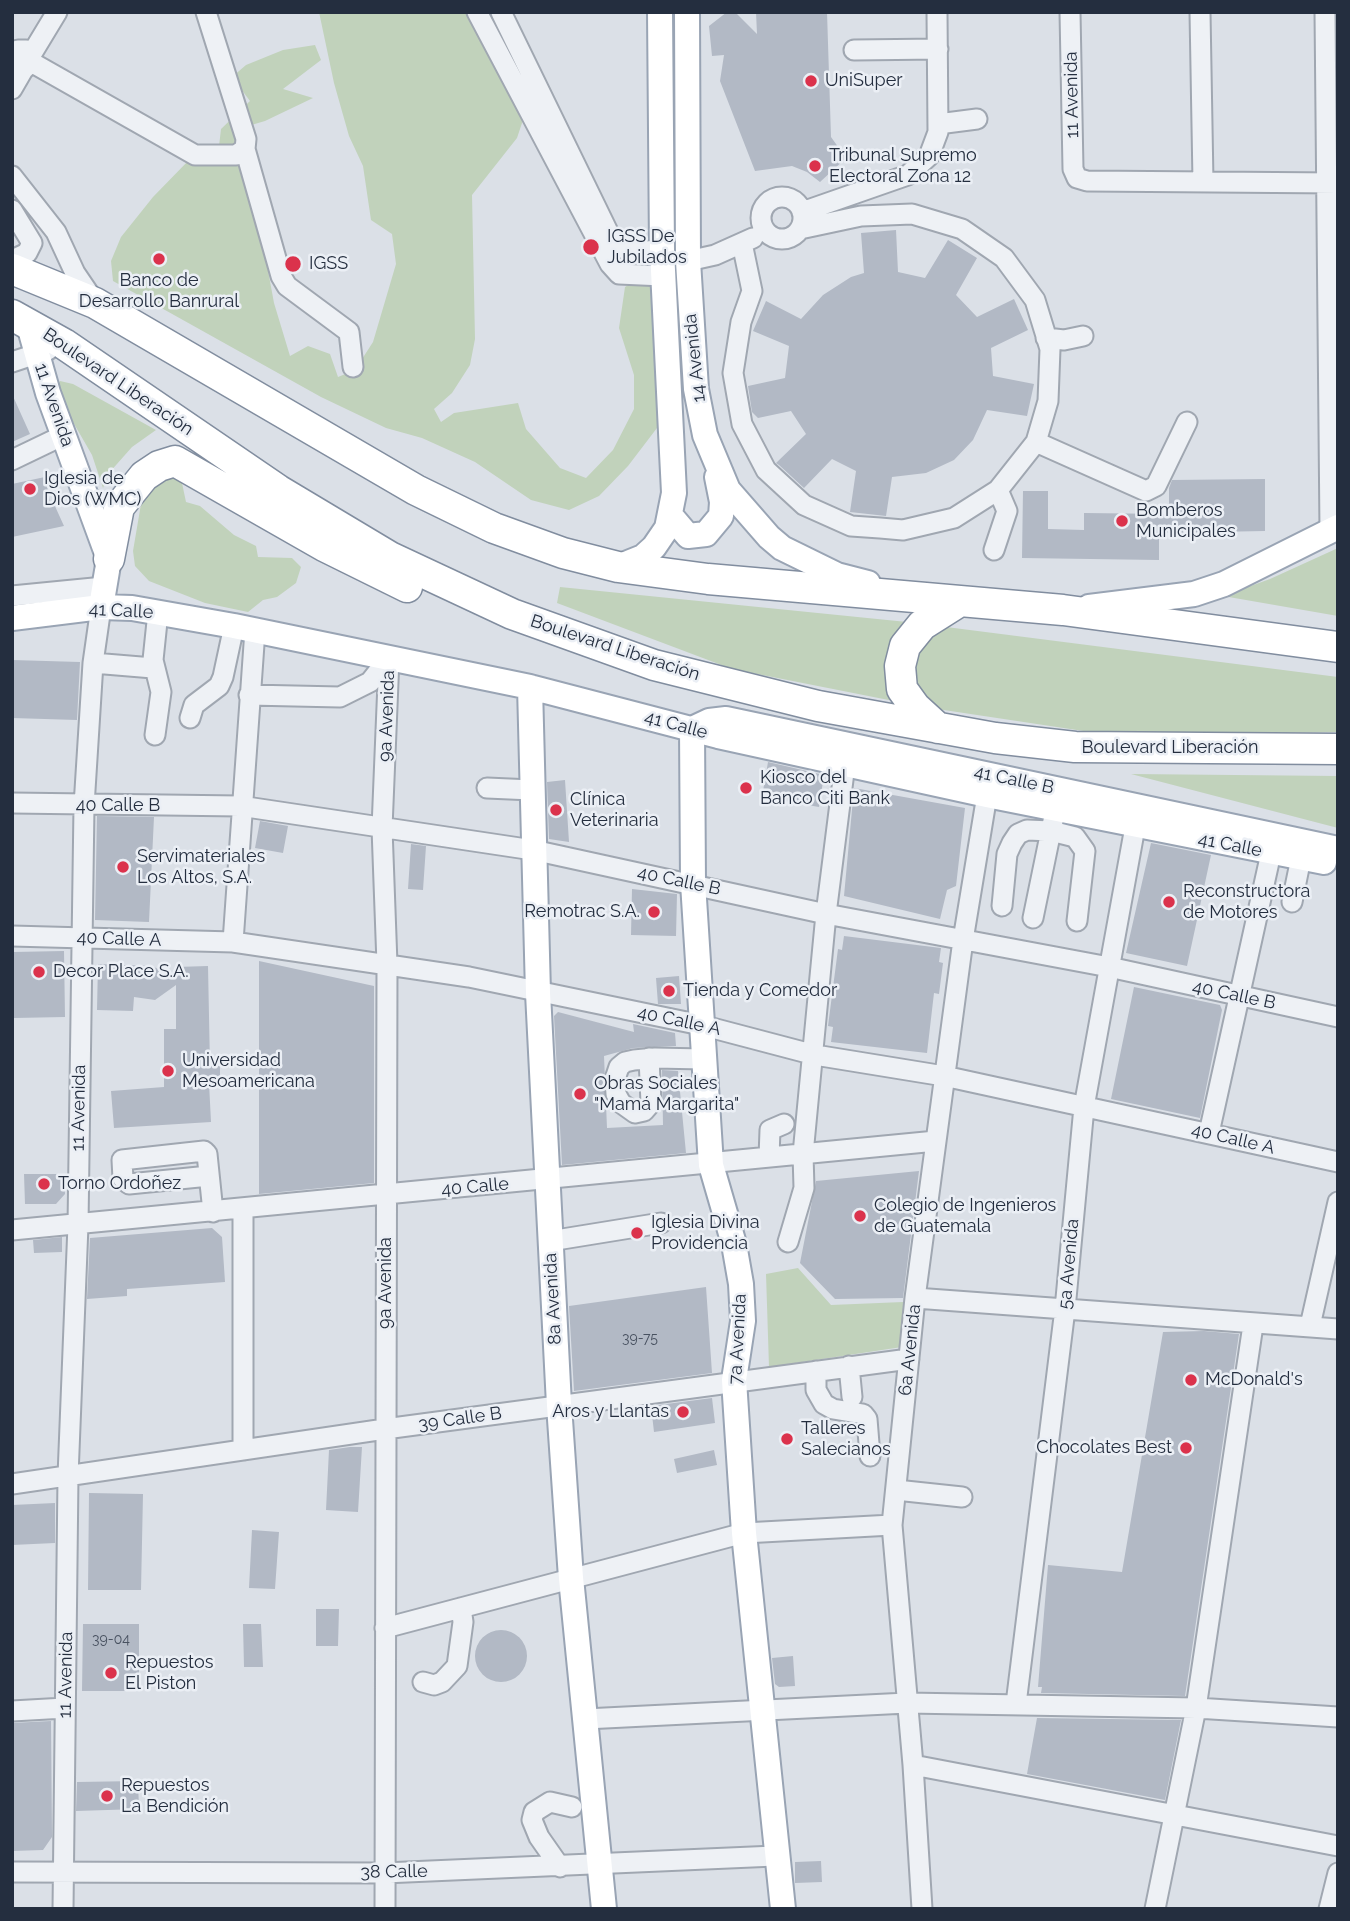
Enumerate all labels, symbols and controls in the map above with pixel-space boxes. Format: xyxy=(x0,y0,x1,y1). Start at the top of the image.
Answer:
street label: 11 Avenida xyxy=(1060,51,1084,139)
place label: UniSuper xyxy=(825,70,903,92)
marker: UniSuper xyxy=(803,73,819,89)
place label: Tribunal Supremo Electoral Zona 12 xyxy=(829,145,977,188)
marker: Tribunal Supremo Electoral Zona 12 xyxy=(807,158,823,174)
place label: IGSS De Jubilados xyxy=(607,226,687,268)
marker: IGSS De Jubilados xyxy=(581,237,601,257)
marker: Banco de Desarrollo Banrural xyxy=(151,251,167,267)
place label: IGSS xyxy=(309,253,348,275)
marker: IGSS xyxy=(283,254,303,274)
place label: Banco de Desarrollo Banrural xyxy=(79,270,239,312)
street label: 14 Avenida xyxy=(680,313,710,403)
street label: Boulevard Liberación xyxy=(39,324,197,440)
street label: 11 Avenida xyxy=(30,360,78,450)
place label: Iglesia de Dios (WMC) xyxy=(44,468,141,510)
marker: Iglesia de Dios (WMC) xyxy=(22,481,38,497)
place label: Bomberos Municipales xyxy=(1136,500,1236,542)
marker: Bomberos Municipales xyxy=(1114,513,1130,529)
street label: 41 Calle xyxy=(88,599,154,623)
street label: Boulevard Liberación xyxy=(528,610,702,686)
street label: 9a Avenida xyxy=(375,670,399,762)
street label: 41 Calle xyxy=(642,706,710,744)
street label: Boulevard Liberación xyxy=(1082,737,1258,759)
street label: 41 Calle B xyxy=(972,761,1056,799)
place label: Kiosco del Banco Citi Bank xyxy=(760,767,890,810)
marker: Kiosco del Banco Citi Bank xyxy=(738,780,754,796)
place label: Clínica Veterinaria xyxy=(570,789,659,832)
street label: 40 Calle B xyxy=(76,795,160,817)
marker: Clínica Veterinaria xyxy=(548,802,564,818)
street label: 41 Calle xyxy=(1196,828,1264,862)
place label: Servimateriales Los Altos, S.A. xyxy=(137,846,265,888)
marker: Servimateriales Los Altos, S.A. xyxy=(115,859,131,875)
street label: 40 Calle B xyxy=(635,862,723,900)
place label: Reconstructora de Motores xyxy=(1183,881,1310,924)
marker: Reconstructora de Motores xyxy=(1161,894,1177,910)
place label: Remotrac S.A. xyxy=(524,901,640,923)
marker: Remotrac S.A. xyxy=(646,904,662,920)
street label: 40 Calle A xyxy=(76,927,162,951)
place label: Decor Place S.A. xyxy=(53,961,189,983)
marker: Decor Place S.A. xyxy=(31,964,47,980)
street label: 40 Calle B xyxy=(1190,976,1278,1014)
place label: Tienda y Comedor xyxy=(683,980,837,1002)
marker: Tienda y Comedor xyxy=(661,983,677,999)
street label: 40 Calle A xyxy=(635,1002,723,1040)
place label: Universidad Mesoamericana xyxy=(182,1050,315,1092)
marker: Universidad Mesoamericana xyxy=(160,1063,176,1079)
street label: 11 Avenida xyxy=(67,1064,91,1152)
place label: Obras Sociales "Mamá Margarita" xyxy=(594,1073,739,1116)
marker: Obras Sociales "Mamá Margarita" xyxy=(572,1086,588,1102)
street label: 40 Calle A xyxy=(1189,1119,1277,1159)
place label: Torno Ordoñez xyxy=(58,1173,181,1195)
street label: 40 Calle xyxy=(440,1173,510,1201)
marker: Torno Ordoñez xyxy=(36,1176,52,1192)
place label: Colegio de Ingenieros de Guatemala xyxy=(874,1195,1056,1238)
marker: Colegio de Ingenieros de Guatemala xyxy=(852,1208,868,1224)
place label: Iglesia Divina Providencia xyxy=(651,1212,760,1254)
street label: 5a Avenida xyxy=(1054,1218,1084,1310)
marker: Iglesia Divina Providencia xyxy=(629,1225,645,1241)
street label: 9a Avenida xyxy=(375,1237,397,1329)
street label: 8a Avenida xyxy=(540,1253,566,1345)
street label: 7a Avenida xyxy=(725,1293,751,1385)
street label: 6a Avenida xyxy=(894,1303,926,1397)
house number: 39-75 xyxy=(622,1331,658,1347)
place label: McDonald's xyxy=(1205,1369,1303,1391)
marker: McDonald's xyxy=(1183,1372,1199,1388)
place label: Aros y Llantas xyxy=(552,1401,669,1423)
street label: 39 Calle B xyxy=(417,1402,503,1436)
marker: Aros y Llantas xyxy=(675,1404,691,1420)
place label: Talleres Salecianos xyxy=(801,1418,891,1460)
marker: Talleres Salecianos xyxy=(779,1431,795,1447)
place label: Chocolates Best xyxy=(1036,1437,1172,1459)
marker: Chocolates Best xyxy=(1178,1440,1194,1456)
street label: 11 Avenida xyxy=(54,1631,78,1719)
house number: 39-04 xyxy=(92,1632,130,1648)
place label: Repuestos El Piston xyxy=(125,1652,213,1694)
marker: Repuestos El Piston xyxy=(103,1665,119,1681)
place label: Repuestos La Bendición xyxy=(121,1775,229,1817)
marker: Repuestos La Bendición xyxy=(99,1788,115,1804)
street label: 38 Calle xyxy=(360,1861,428,1883)

